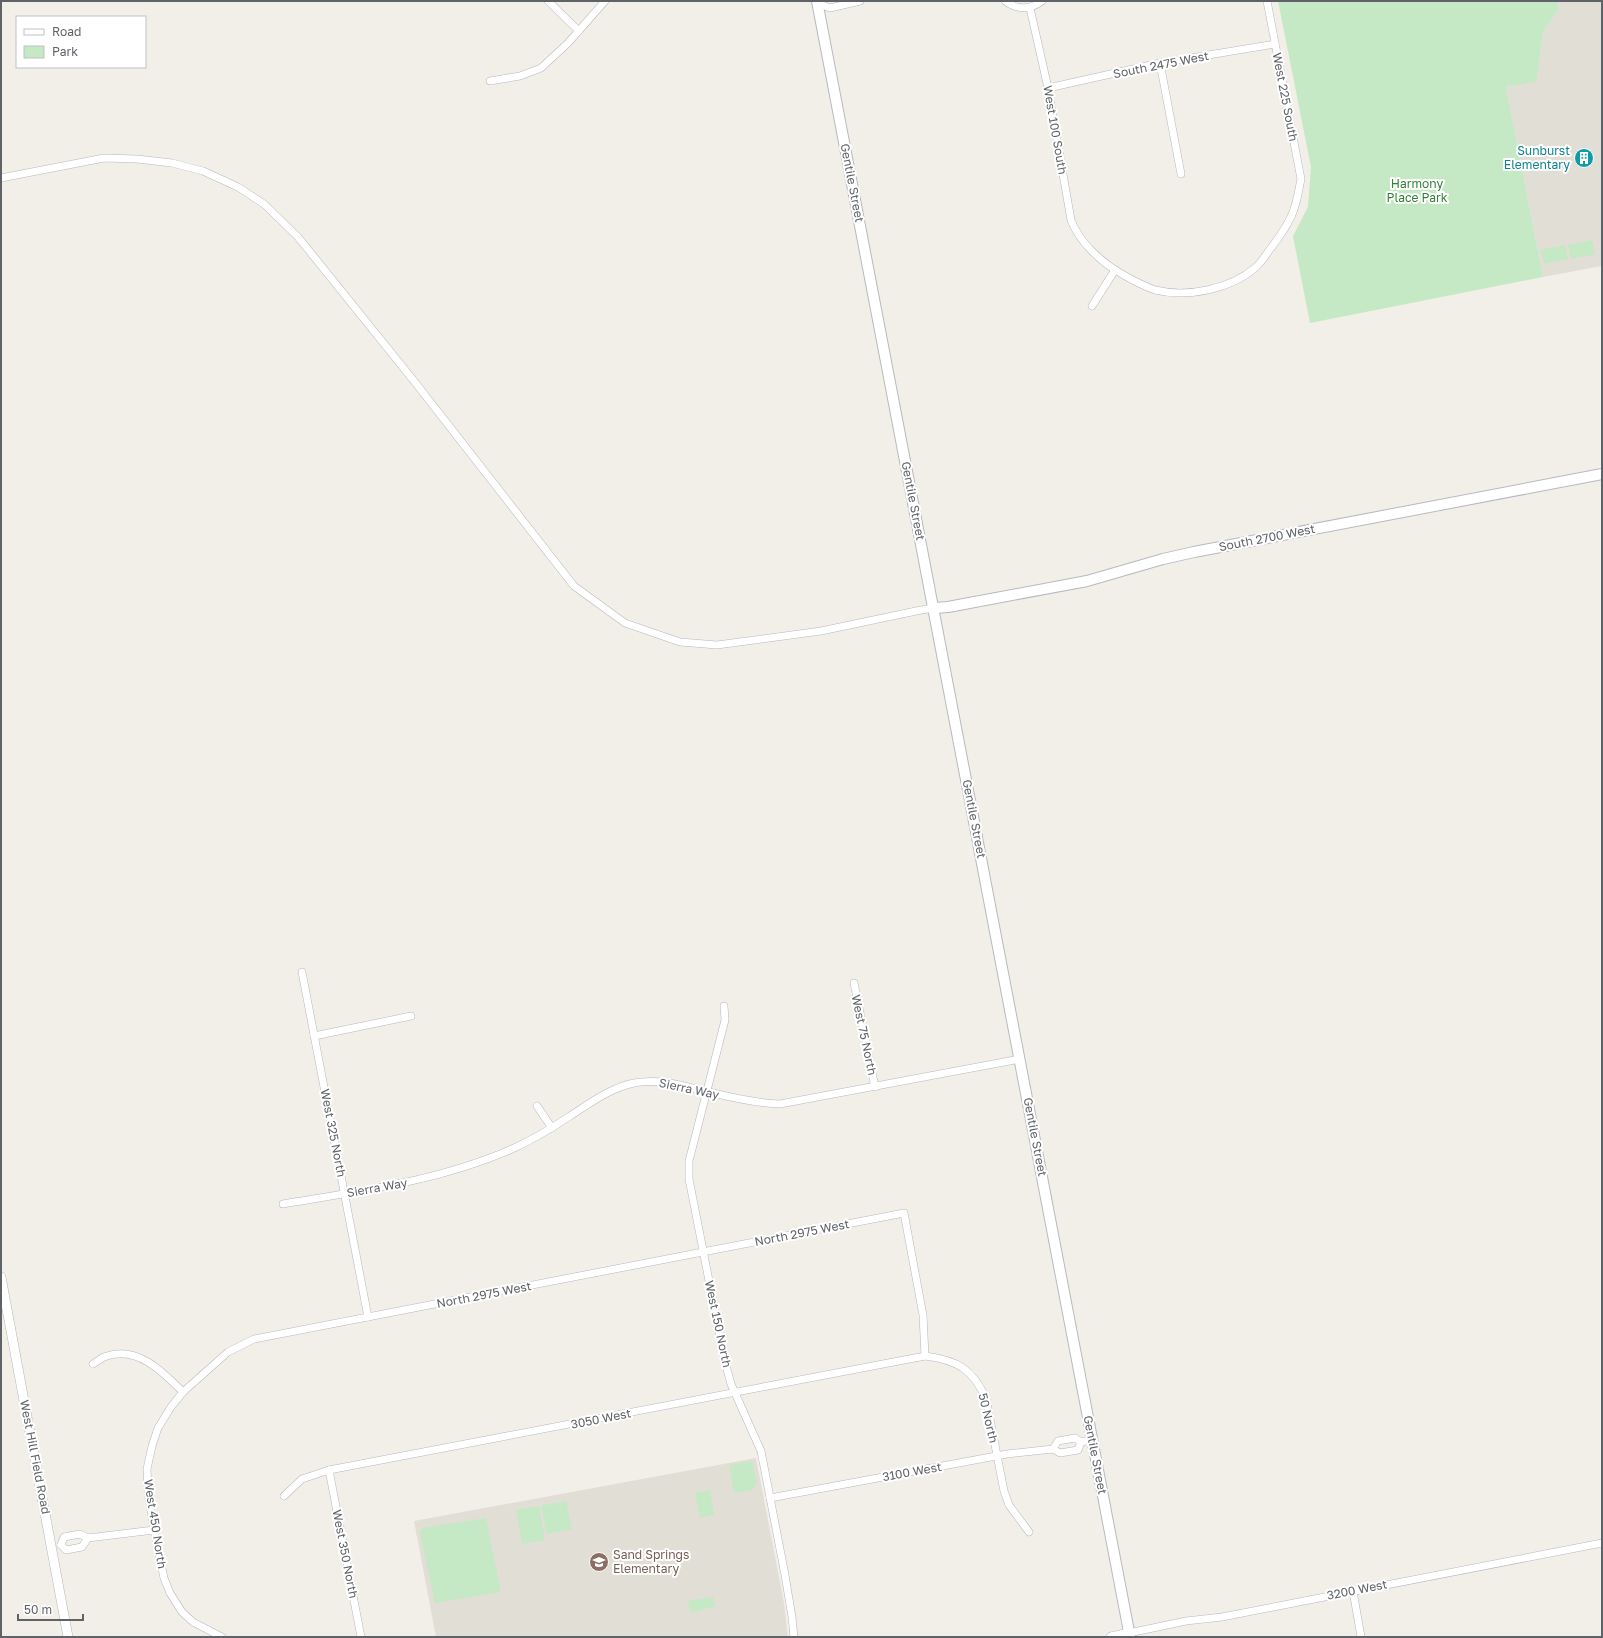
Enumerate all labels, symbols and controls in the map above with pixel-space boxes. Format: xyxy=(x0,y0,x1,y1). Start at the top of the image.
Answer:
legend xyxy=(16,16,146,68)
text: Road xyxy=(52,24,81,39)
text: Park xyxy=(52,44,78,59)
street label: South 2475 West xyxy=(1112,48,1210,81)
street label: West 225 South xyxy=(1270,51,1301,143)
street label: West 100 South xyxy=(1040,84,1071,176)
street label: Gentile Street xyxy=(838,142,868,224)
place label: Sunburst Elementary xyxy=(1504,143,1570,172)
building icon: Sunburst Elementary xyxy=(1573,147,1595,169)
park label: Harmony Place Park xyxy=(1387,176,1448,205)
street label: Gentile Street xyxy=(899,460,929,542)
street label: South 2700 West xyxy=(1218,521,1316,554)
street label: Gentile Street xyxy=(960,778,990,860)
street label: West 75 North xyxy=(849,993,880,1077)
street label: Sierra Way xyxy=(658,1075,721,1102)
street label: West 325 North xyxy=(318,1088,349,1178)
street label: Gentile Street xyxy=(1021,1096,1051,1178)
street label: Sierra Way xyxy=(345,1175,409,1200)
street label: North 2975 West xyxy=(753,1216,851,1249)
street label: North 2975 West xyxy=(435,1278,533,1311)
street label: West 150 North xyxy=(702,1279,735,1369)
street label: 50 North xyxy=(975,1391,1002,1444)
street label: West Hill Field Road xyxy=(17,1399,54,1515)
street label: 3050 West xyxy=(570,1405,632,1432)
street label: Gentile Street xyxy=(1081,1414,1111,1496)
street label: 3100 West xyxy=(881,1459,943,1484)
street label: West 450 North xyxy=(141,1478,170,1570)
street label: West 350 North xyxy=(330,1508,361,1600)
place label: Sand Springs Elementary xyxy=(613,1547,689,1576)
school or university icon: Sand Springs Elementary xyxy=(588,1551,610,1573)
street label: 3200 West xyxy=(1326,1576,1388,1603)
scale bar xyxy=(18,1596,83,1622)
text: 50 m xyxy=(24,1602,52,1617)

